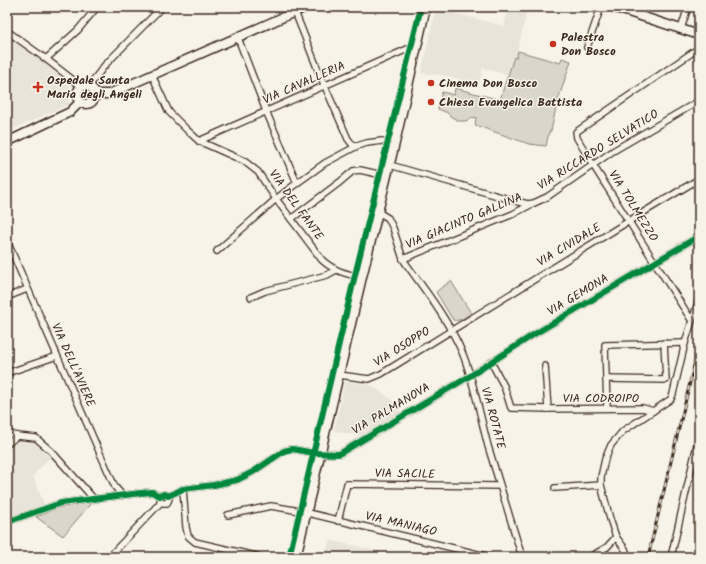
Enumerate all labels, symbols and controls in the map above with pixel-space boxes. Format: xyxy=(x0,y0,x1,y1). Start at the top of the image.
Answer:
place label: Palestra Don Bosco xyxy=(561,28,616,61)
marker: Palestra Don Bosco xyxy=(548,39,558,49)
street label: VIA CAVALLERIA xyxy=(260,56,348,110)
place label: Ospedale Santa Maria degli Angeli xyxy=(47,71,142,104)
place label: Cinema Don Bosco xyxy=(439,74,538,93)
marker: Cinema Don Bosco xyxy=(426,78,436,88)
marker: Ospedale Santa Maria degli Angeli xyxy=(32,81,44,93)
place label: Chiesa Evangelica Battista xyxy=(439,93,582,112)
marker: Chiesa Evangelica Battista xyxy=(426,97,436,107)
street label: VIA RICCARDO SELVATICO xyxy=(534,105,663,195)
street label: VIA DEL FANTE xyxy=(264,166,329,245)
street label: VIA TOLMEZZO xyxy=(603,167,663,246)
street label: VIA GIACINTO GALLINA xyxy=(403,188,525,254)
street label: VIA CIVIDALE xyxy=(533,218,606,272)
street label: VIA GEMONA xyxy=(544,269,612,321)
street label: VIA DELL'AVIERE xyxy=(46,320,100,411)
street label: VIA OSOPPO xyxy=(370,322,435,372)
street label: VIA PALMANOVA xyxy=(348,378,434,440)
street label: VIA ROTATE xyxy=(476,385,511,452)
street label: VIA CODROIPO xyxy=(563,389,640,408)
street label: VIA SACILE xyxy=(375,464,436,484)
street label: VIA MANIAGO xyxy=(363,507,439,542)

